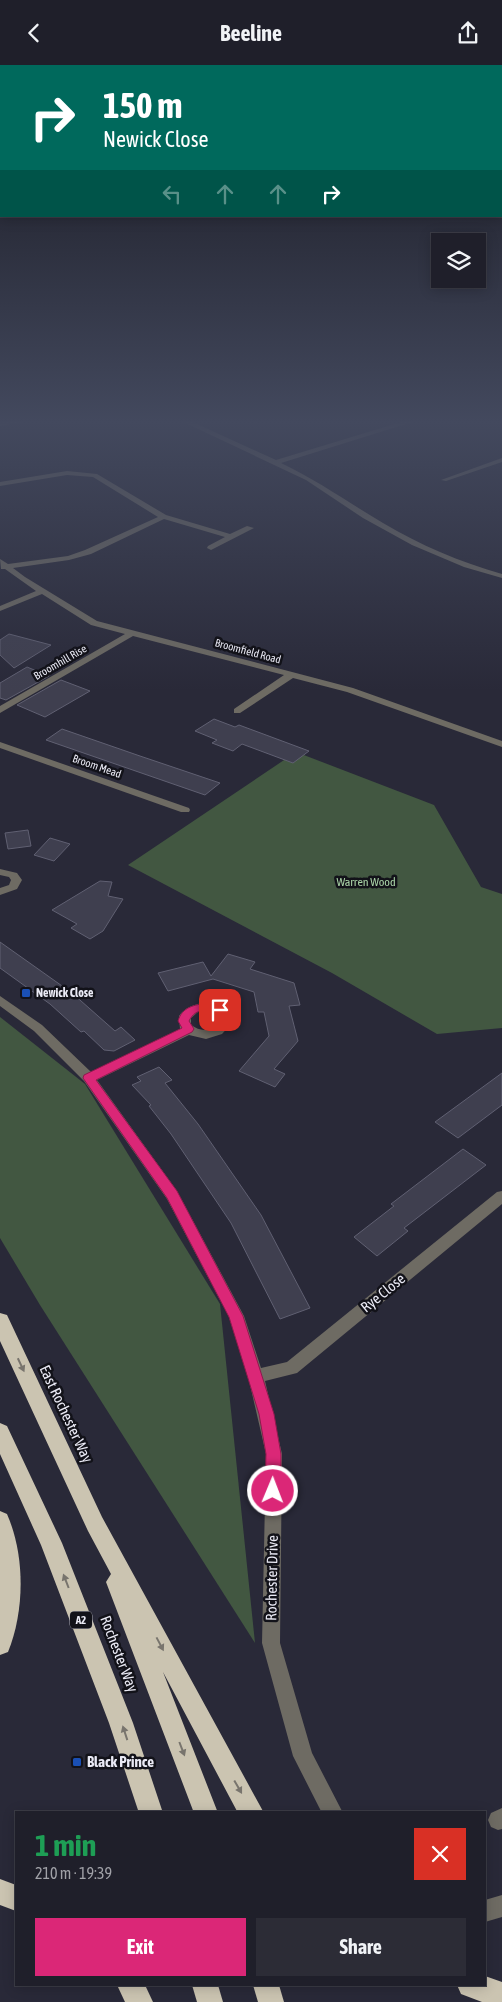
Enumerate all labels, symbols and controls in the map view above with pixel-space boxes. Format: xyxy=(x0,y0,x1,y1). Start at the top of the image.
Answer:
icon: back xyxy=(20,19,48,47)
icon: share xyxy=(454,19,482,47)
text: Beeline xyxy=(220,20,282,46)
icon: right xyxy=(20,85,85,150)
text: 150 m xyxy=(103,85,182,125)
text: Newick Close xyxy=(103,126,208,152)
icon: left xyxy=(158,180,186,208)
icon: ahead xyxy=(211,180,239,208)
icon: ahead xyxy=(264,180,292,208)
icon: right xyxy=(317,180,345,208)
map controls xyxy=(431,233,486,288)
button: layers xyxy=(431,233,486,288)
street label: Broomfield Road xyxy=(214,636,282,666)
street label: Broomhill Rise xyxy=(32,642,88,682)
street label: Broom Mead xyxy=(71,752,123,780)
park label: Warren Wood xyxy=(336,875,396,889)
place label: Newick Close xyxy=(36,986,94,1000)
marker: Newick Close xyxy=(20,987,32,999)
pin xyxy=(199,989,241,1031)
icon: arrive xyxy=(206,996,234,1024)
street label: Rye Close xyxy=(357,1269,408,1316)
one-way arrow xyxy=(17,1358,25,1372)
street label: East Rochester Way xyxy=(36,1362,96,1465)
position arrow xyxy=(246,1464,298,1516)
street label: Rochester Drive xyxy=(262,1535,281,1621)
one-way arrow xyxy=(62,1574,70,1588)
road number: A2 xyxy=(70,1611,92,1629)
street label: Rochester Way xyxy=(97,1613,142,1694)
one-way arrow xyxy=(156,1637,164,1651)
one-way arrow xyxy=(120,1725,128,1740)
one-way arrow xyxy=(178,1742,186,1757)
place label: Black Prince xyxy=(87,1753,154,1770)
marker: Black Prince xyxy=(71,1756,83,1768)
one-way arrow xyxy=(233,1780,242,1793)
text: 1 min xyxy=(35,1828,96,1862)
button: close xyxy=(414,1828,466,1880)
text: 210 m · 19:39 xyxy=(35,1864,112,1882)
button: Exit xyxy=(35,1918,246,1976)
button: Share xyxy=(256,1918,466,1976)

